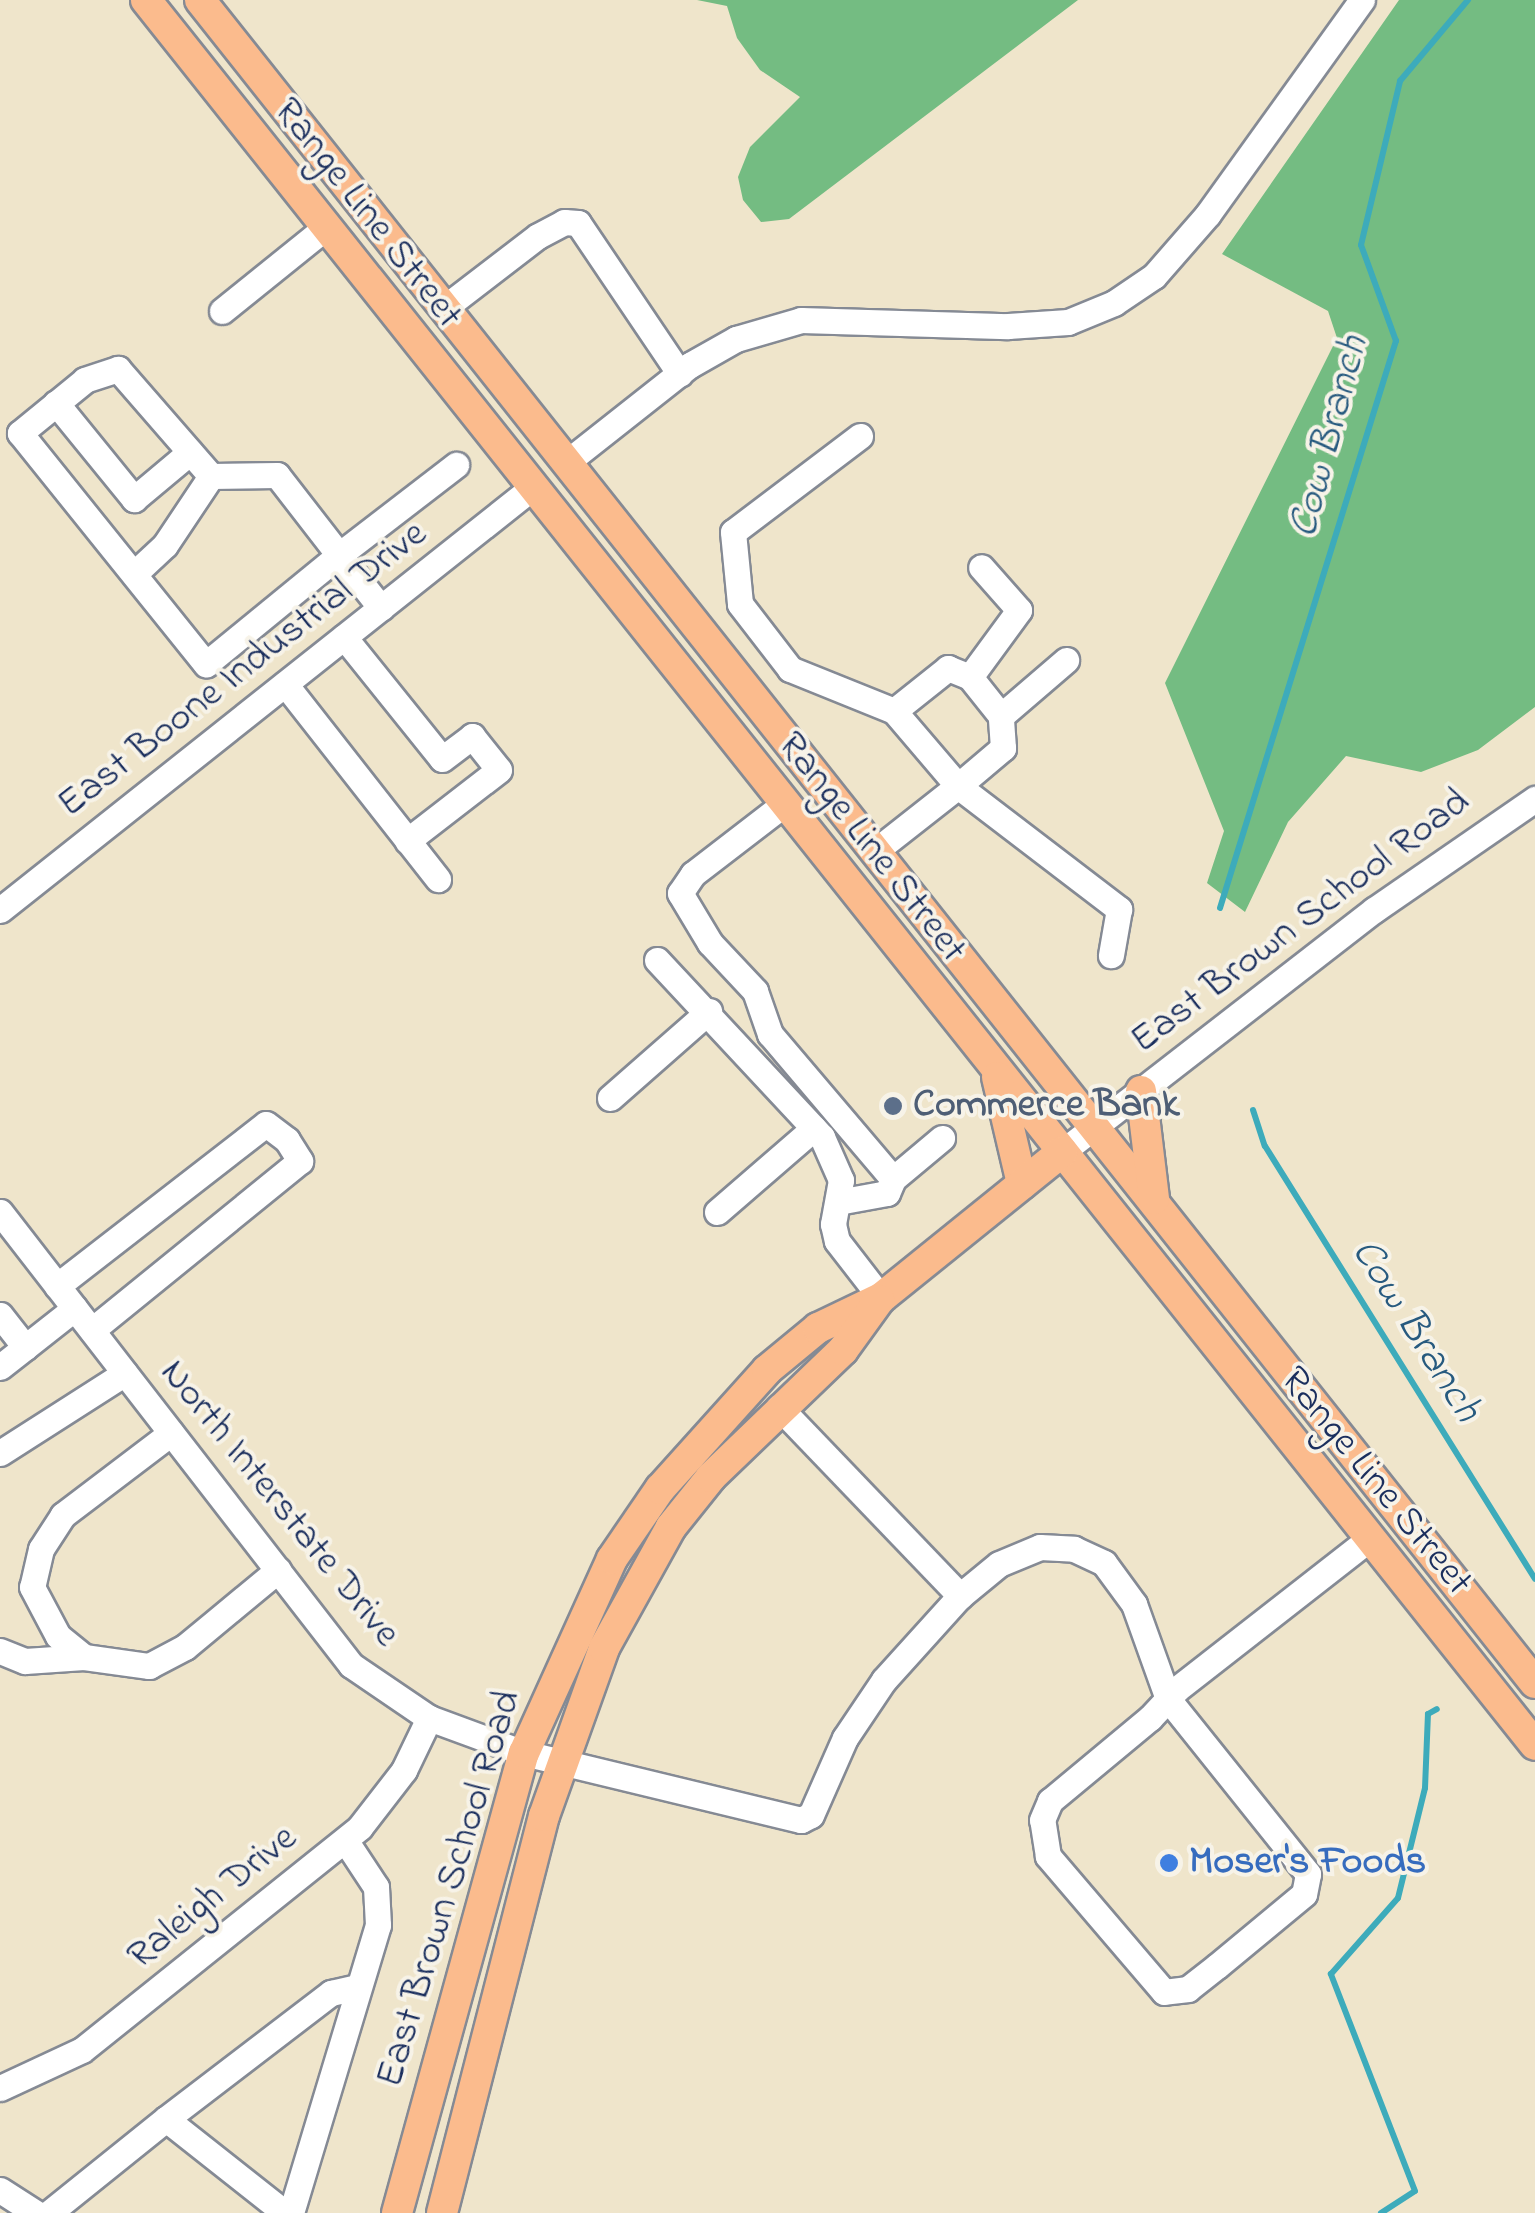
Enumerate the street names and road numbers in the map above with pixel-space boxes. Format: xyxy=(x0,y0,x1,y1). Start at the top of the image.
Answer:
street label: Range Line Street xyxy=(262,89,472,339)
street label: East Boone Industrial Drive xyxy=(49,511,437,829)
street label: Range Line Street xyxy=(766,723,976,973)
street label: East Brown School Road xyxy=(1122,779,1480,1065)
street label: North Interstate Drive xyxy=(148,1351,410,1657)
street label: Range Line Street xyxy=(1268,1358,1482,1606)
street label: East Brown School Road xyxy=(367,1685,533,2093)
street label: Raleigh Drive xyxy=(118,1815,308,1981)

